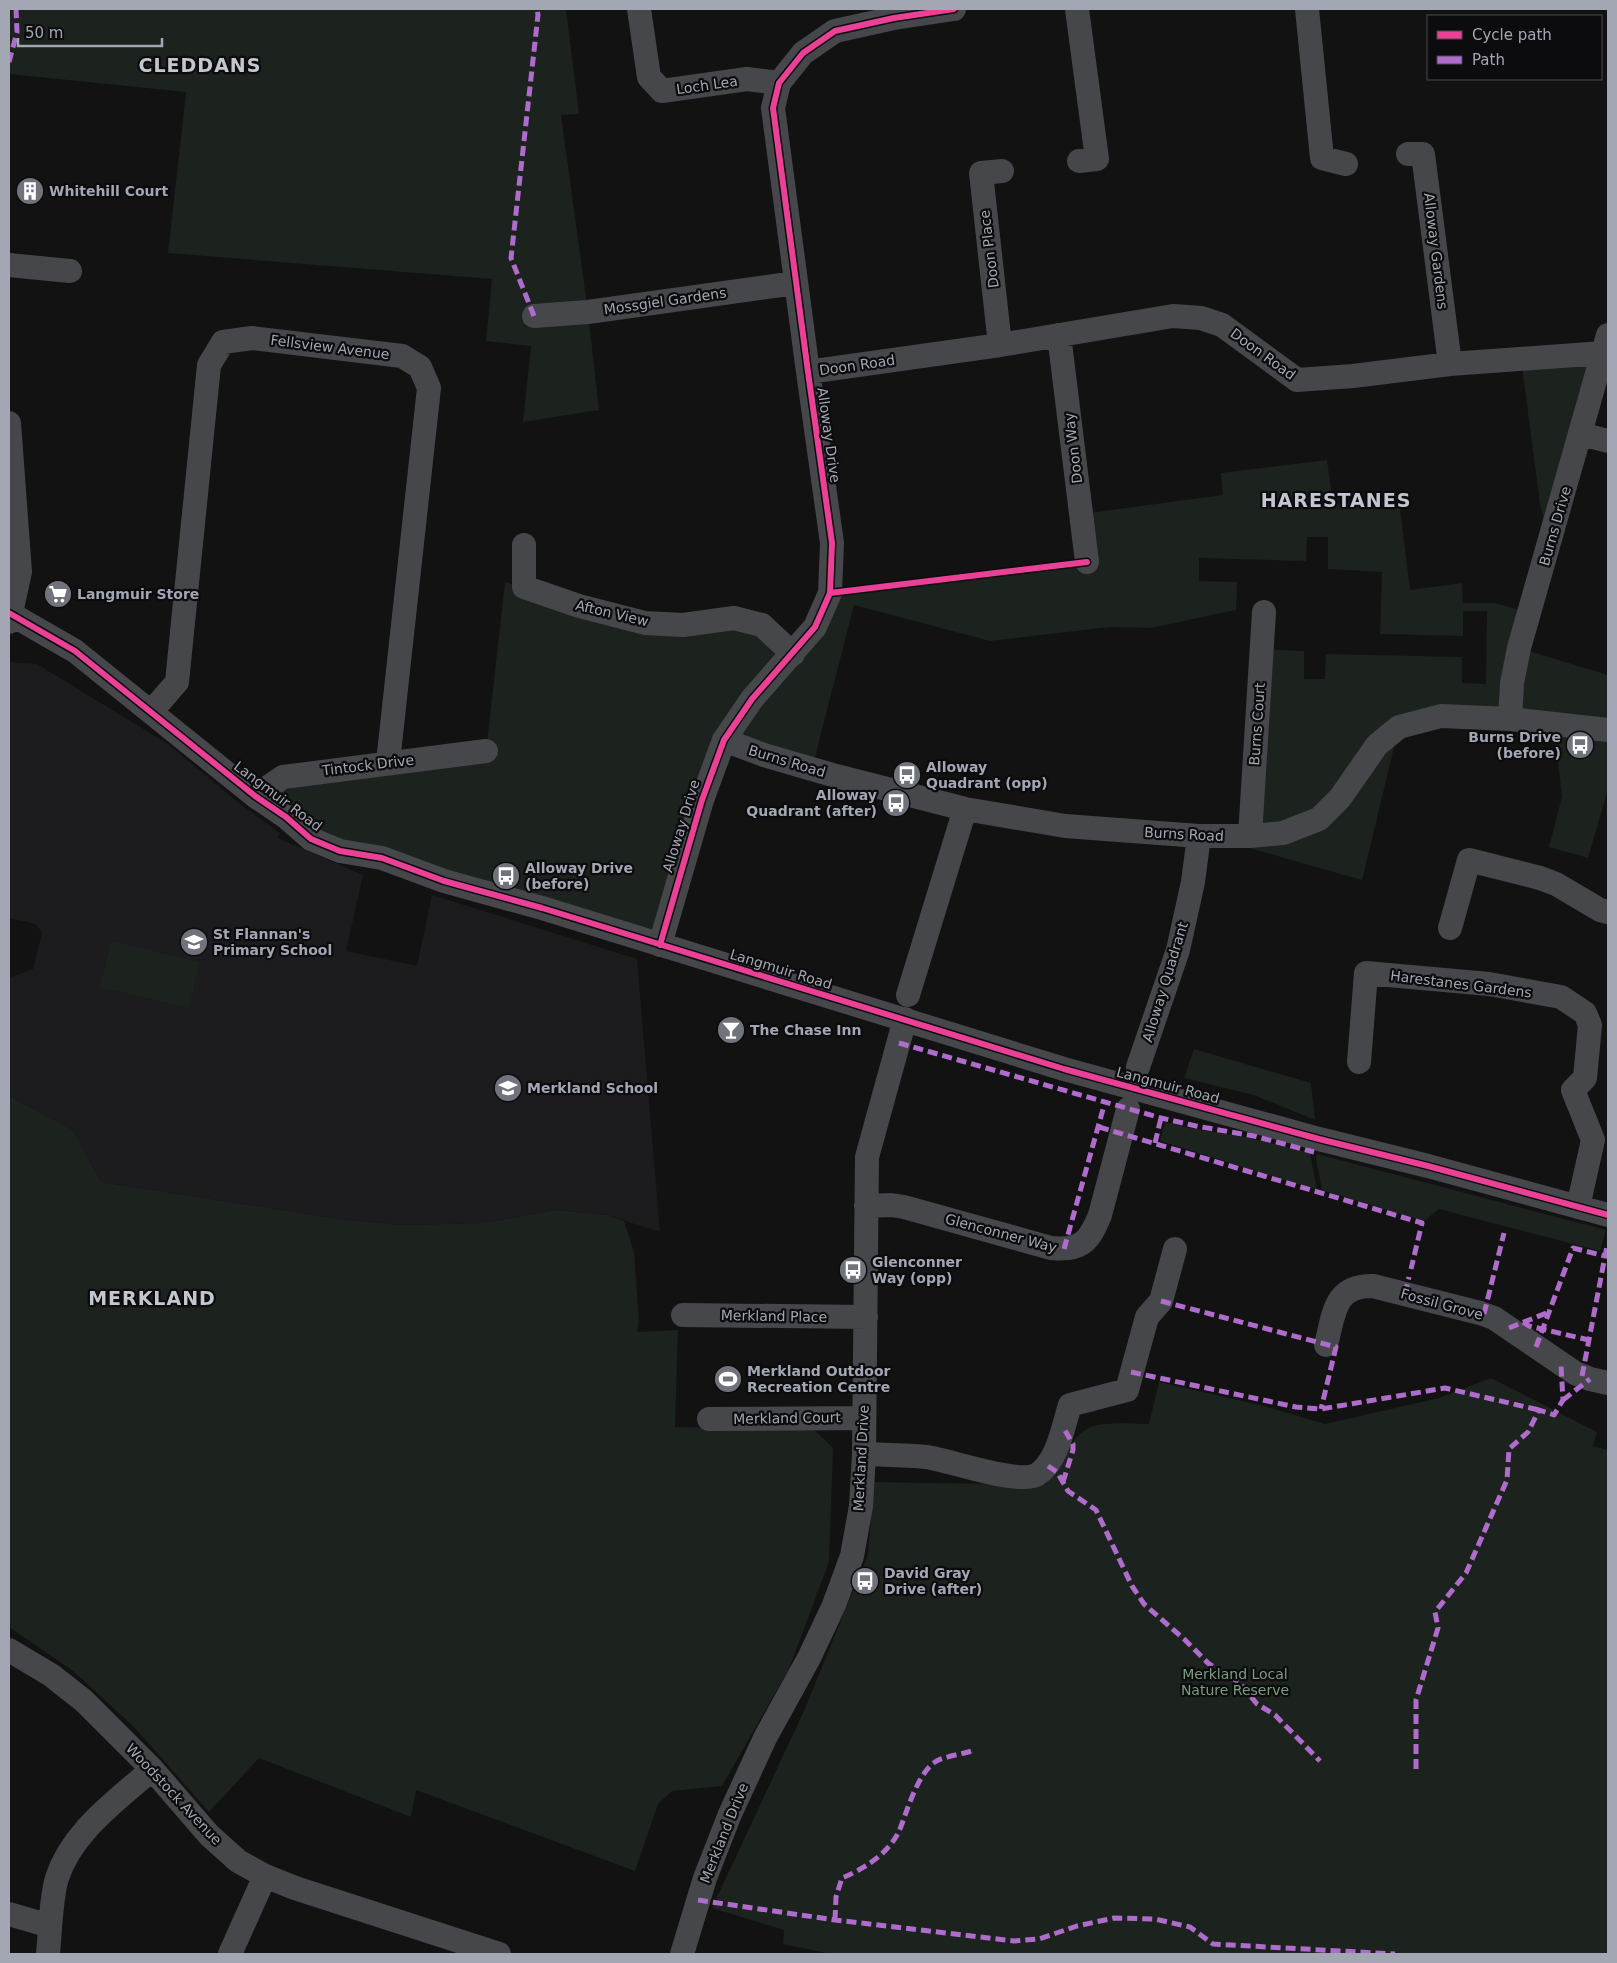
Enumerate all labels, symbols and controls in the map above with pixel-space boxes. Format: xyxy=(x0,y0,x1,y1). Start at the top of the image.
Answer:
scale bar xyxy=(18,15,161,47)
legend xyxy=(1427,15,1602,80)
text: 50 m xyxy=(25,24,63,42)
text: Cycle path xyxy=(1472,26,1552,44)
text: Path xyxy=(1472,51,1505,69)
district label: CLEDDANS xyxy=(139,54,261,76)
street label: Loch Lea xyxy=(675,73,739,97)
building icon: Whitehill Court xyxy=(15,176,45,206)
place label: Whitehill Court xyxy=(49,183,168,199)
street label: Alloway Gardens xyxy=(1421,192,1451,310)
street label: Doon Place xyxy=(976,209,1002,289)
street label: Mossgiel Gardens xyxy=(603,284,727,318)
street label: Doon Road xyxy=(1227,325,1299,383)
street label: Fellsview Avenue xyxy=(270,332,390,362)
street label: Doon Road xyxy=(818,352,896,378)
street label: Alloway Drive xyxy=(814,386,844,484)
street label: Doon Way xyxy=(1061,412,1085,484)
street label: Burns Drive xyxy=(1536,484,1574,568)
district label: HARESTANES xyxy=(1261,489,1411,511)
supermarket icon: Langmuir Store xyxy=(43,579,73,609)
place label: Langmuir Store xyxy=(77,586,199,602)
street label: Afton View xyxy=(574,597,650,629)
street label: Burns Court xyxy=(1246,682,1268,766)
place label: Burns Drive (before) xyxy=(1468,729,1561,761)
bus stop icon: Burns Drive (before) xyxy=(1565,730,1595,760)
street label: Burns Road xyxy=(747,742,827,780)
street label: Tintock Drive xyxy=(320,751,415,779)
street label: Langmuir Road xyxy=(231,758,325,834)
place label: Alloway Quadrant (opp) xyxy=(926,759,1048,791)
bus stop icon: Alloway Quadrant (opp) xyxy=(892,760,922,790)
street label: Alloway Drive xyxy=(659,778,703,874)
place label: Alloway Quadrant (after) xyxy=(746,787,877,819)
bus stop icon: Alloway Quadrant (after) xyxy=(881,788,911,818)
street label: Burns Road xyxy=(1144,824,1224,844)
place label: Alloway Drive (before) xyxy=(525,860,633,892)
bus stop icon: Alloway Drive (before) xyxy=(491,861,521,891)
street label: Alloway Quadrant xyxy=(1139,920,1191,1044)
place label: St Flannan's Primary School xyxy=(213,926,332,958)
school or university icon: St Flannan's Primary School xyxy=(179,927,209,957)
street label: Langmuir Road xyxy=(728,946,834,992)
street label: Harestanes Gardens xyxy=(1389,967,1533,1001)
bar icon: The Chase Inn xyxy=(716,1015,746,1045)
place label: The Chase Inn xyxy=(750,1022,861,1038)
street label: Langmuir Road xyxy=(1115,1064,1221,1106)
school or university icon: Merkland School xyxy=(493,1073,523,1103)
place label: Merkland School xyxy=(527,1080,658,1096)
street label: Glenconner Way xyxy=(943,1210,1059,1256)
place label: Glenconner Way (opp) xyxy=(872,1254,962,1286)
bus stop icon: Glenconner Way (opp) xyxy=(838,1255,868,1285)
street label: Fossil Grove xyxy=(1399,1285,1485,1323)
district label: MERKLAND xyxy=(88,1287,216,1309)
street label: Merkland Place xyxy=(721,1307,827,1325)
place label: Merkland Outdoor Recreation Centre xyxy=(747,1363,891,1395)
sports icon: Merkland Outdoor Recreation Centre xyxy=(713,1364,743,1394)
street label: Merkland Drive xyxy=(850,1404,872,1512)
street label: Merkland Court xyxy=(733,1409,841,1427)
place label: David Gray Drive (after) xyxy=(884,1565,982,1597)
bus stop icon: David Gray Drive (after) xyxy=(850,1566,880,1596)
park label: Merkland Local Nature Reserve xyxy=(1181,1666,1289,1698)
street label: Woodstock Avenue xyxy=(123,1740,225,1848)
street label: Merkland Drive xyxy=(697,1781,751,1885)

